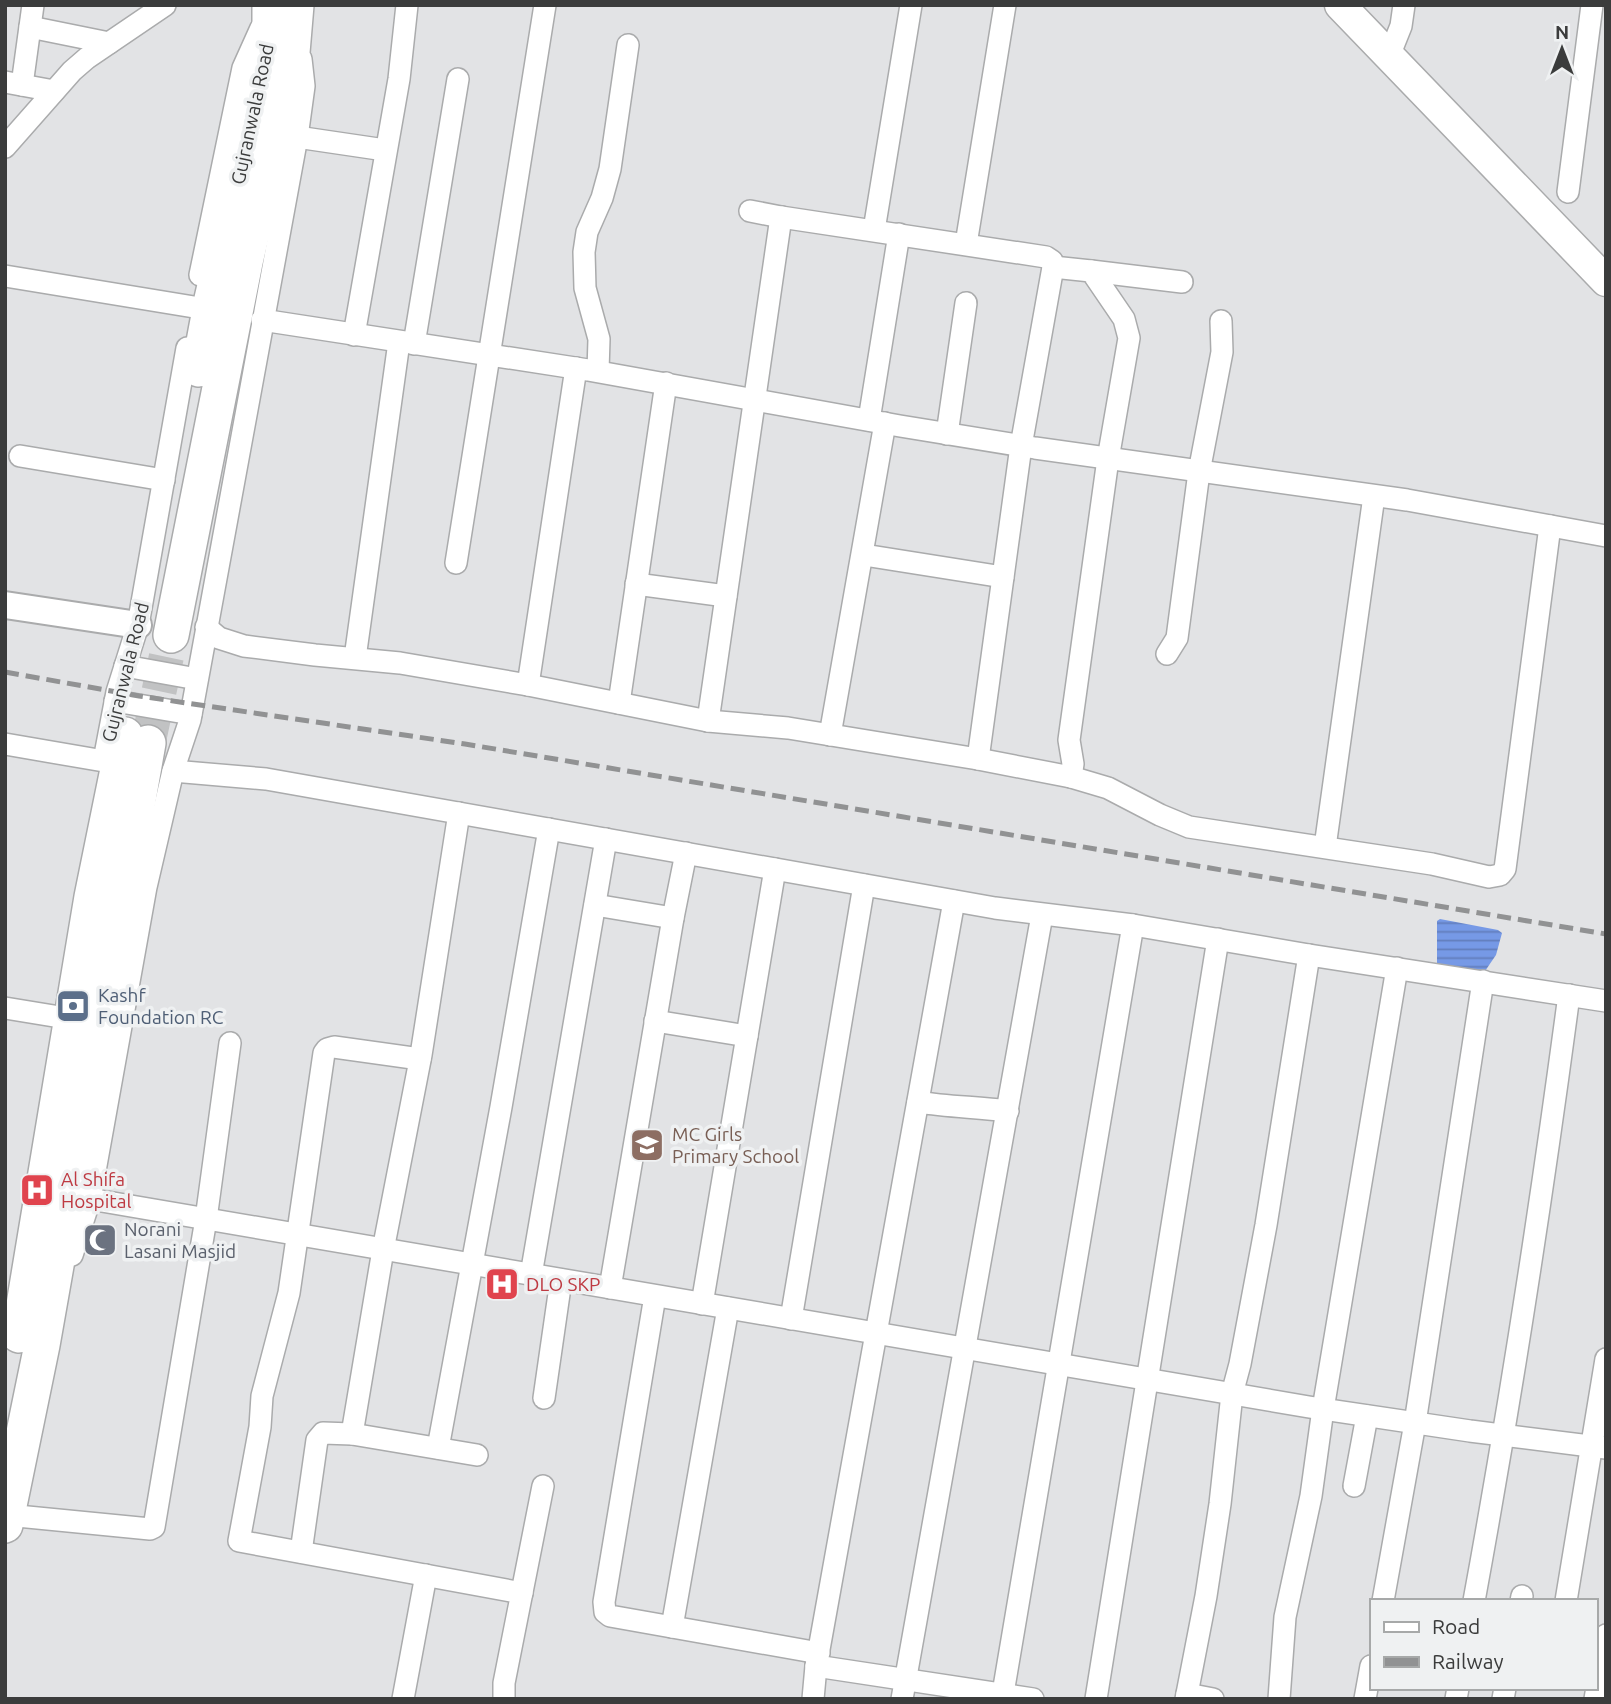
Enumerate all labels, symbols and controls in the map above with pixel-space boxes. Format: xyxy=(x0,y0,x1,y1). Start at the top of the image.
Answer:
north arrow xyxy=(1527,14,1597,84)
text: N xyxy=(1555,21,1569,43)
street label: Gujranwala Road xyxy=(226,42,278,186)
street label: Gujranwala Road xyxy=(97,600,153,744)
place label: Kashf Foundation RC xyxy=(98,984,224,1028)
bank icon: Kashf Foundation RC xyxy=(54,987,92,1025)
place label: MC Girls Primary School xyxy=(672,1123,799,1167)
school or university icon: MC Girls Primary School xyxy=(628,1126,666,1164)
place label: Al Shifa Hospital xyxy=(61,1168,132,1212)
hospital icon: Al Shifa Hospital xyxy=(18,1171,56,1209)
place label: Norani Lasani Masjid xyxy=(124,1218,236,1262)
mosque icon: Norani Lasani Masjid xyxy=(81,1221,119,1259)
hospital icon: DLO SKP xyxy=(483,1265,521,1303)
place label: DLO SKP xyxy=(526,1273,600,1295)
legend xyxy=(1370,1599,1597,1690)
text: Road xyxy=(1432,1614,1480,1638)
text: Railway xyxy=(1432,1649,1504,1673)

